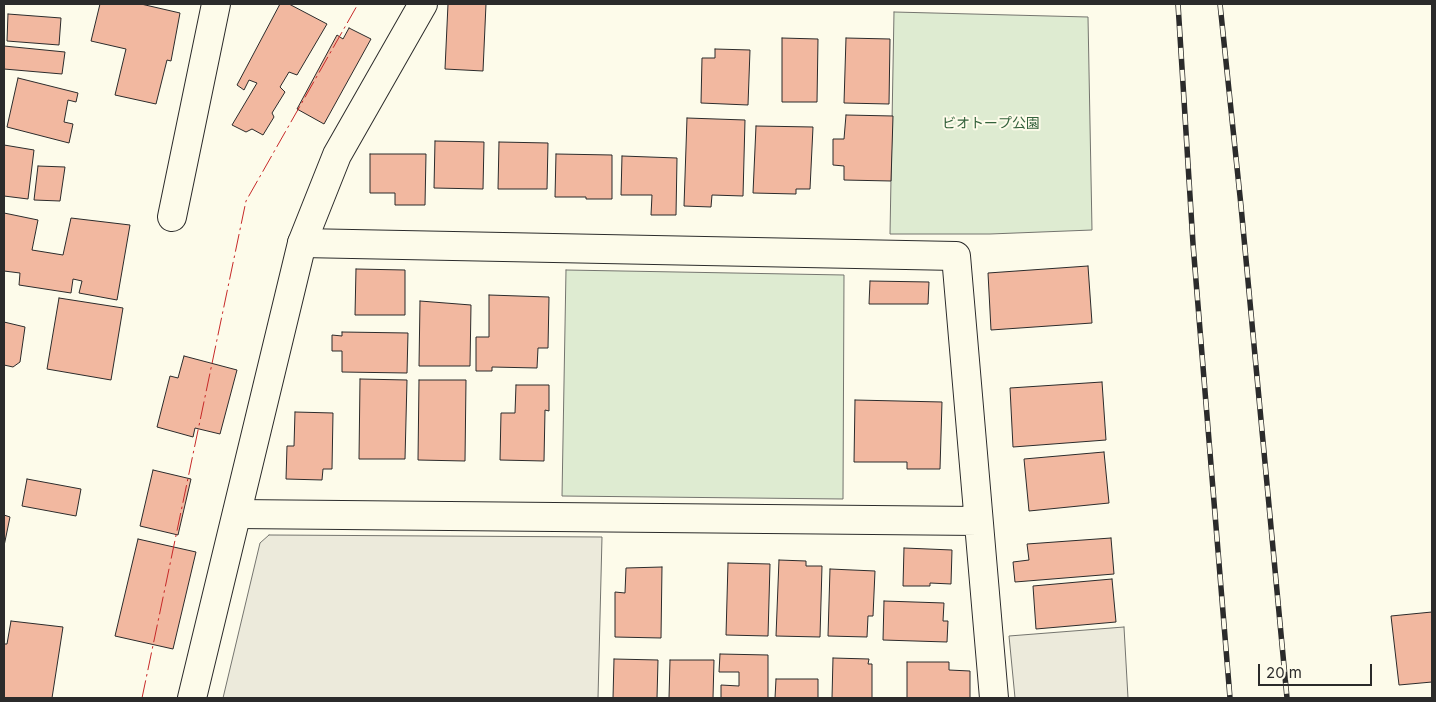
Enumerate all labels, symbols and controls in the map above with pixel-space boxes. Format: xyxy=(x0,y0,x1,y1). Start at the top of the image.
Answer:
park label: ビオトープ公園 xyxy=(942,116,1040,132)
scale bar xyxy=(1261,654,1375,686)
text: 20 m xyxy=(1266,663,1302,682)

